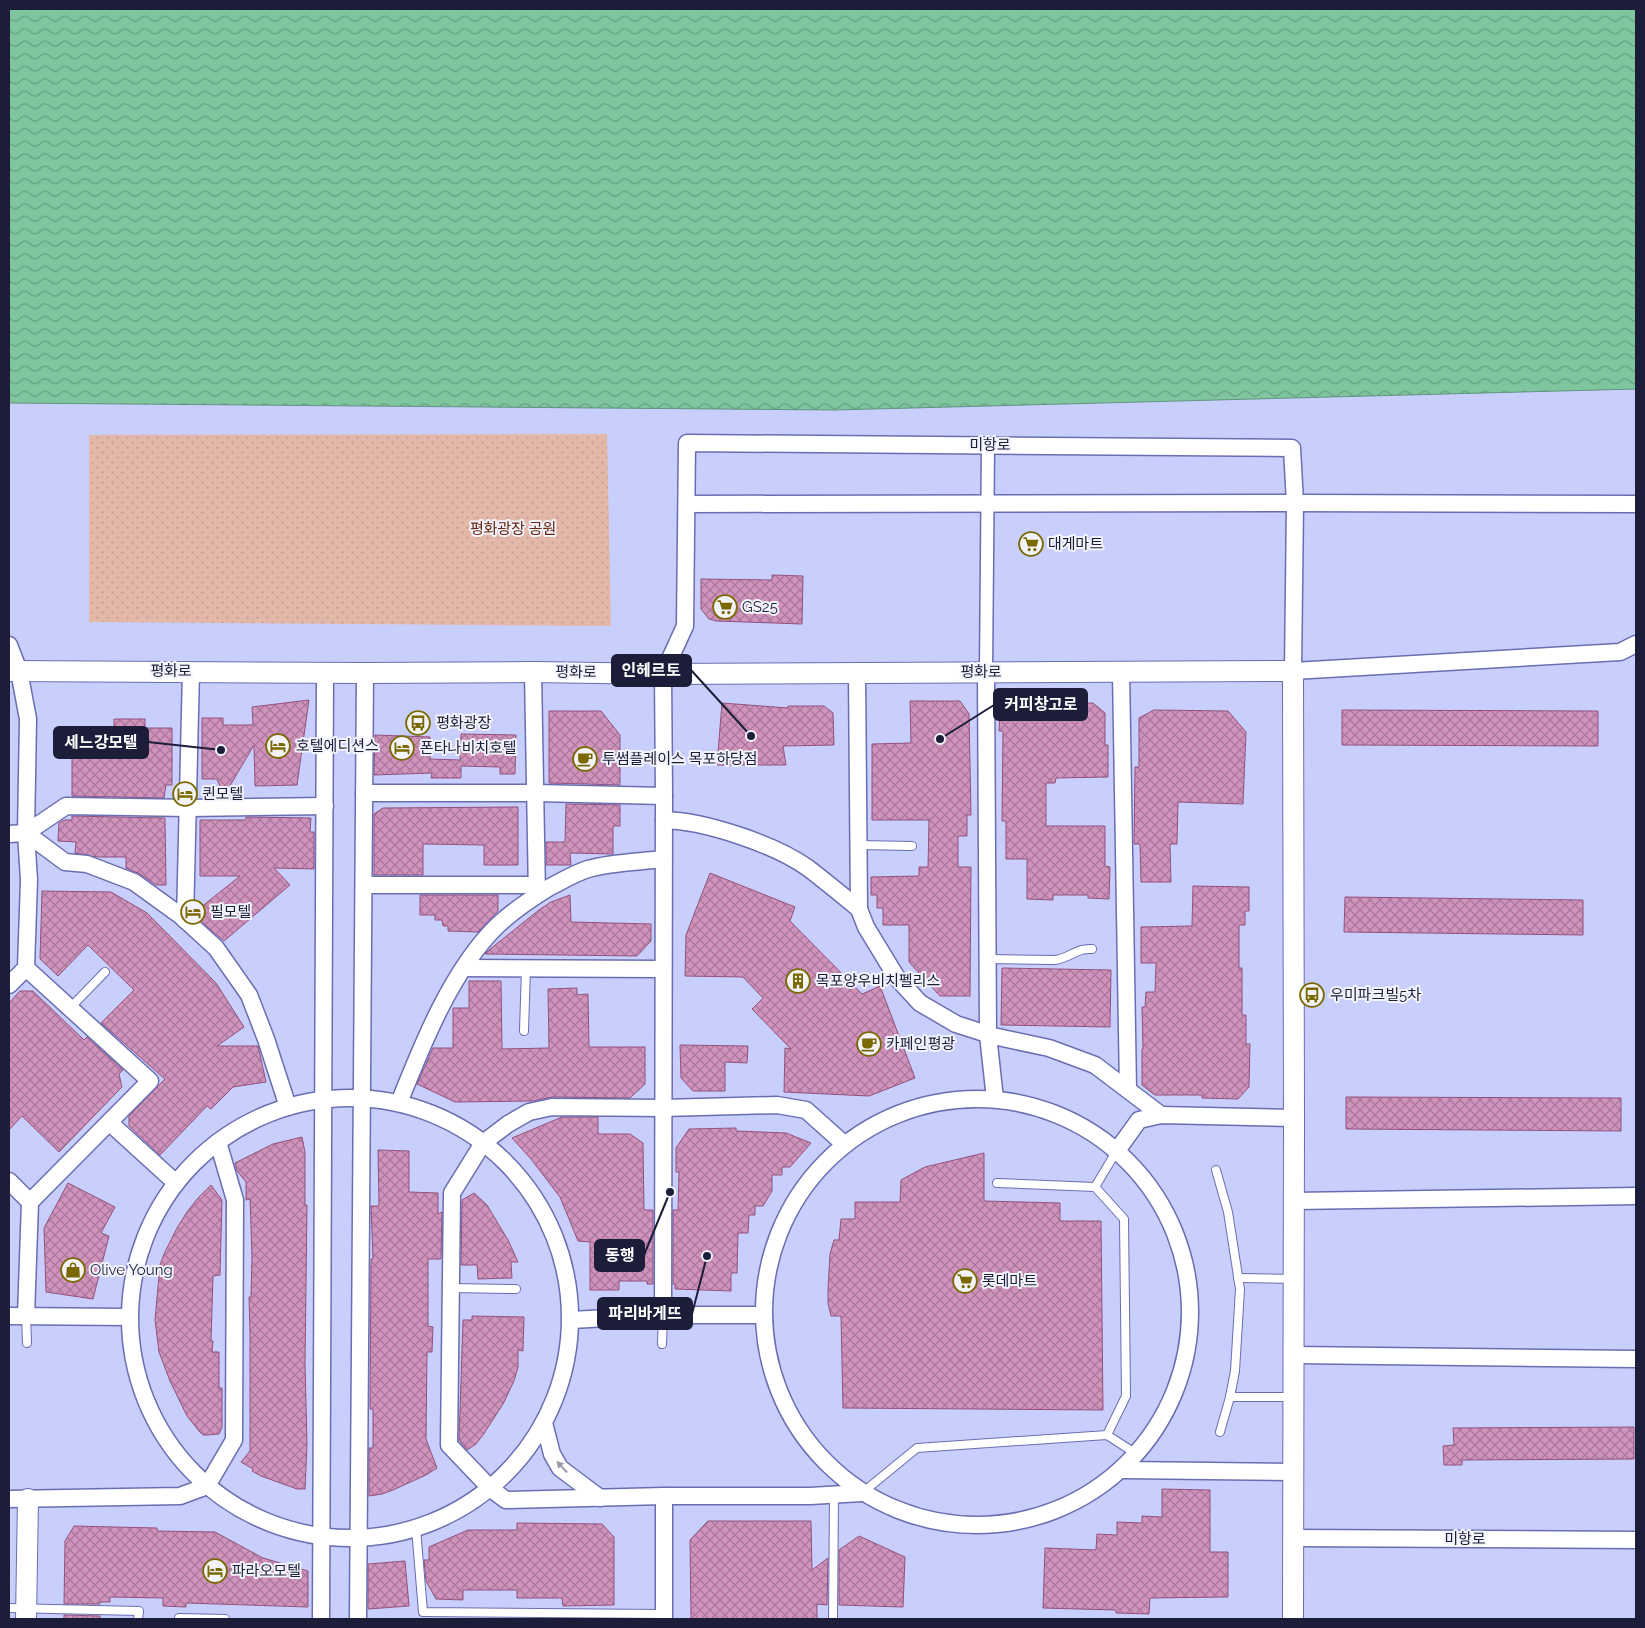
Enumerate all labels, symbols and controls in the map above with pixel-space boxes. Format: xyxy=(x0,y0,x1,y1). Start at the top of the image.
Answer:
street label: 미항로 xyxy=(969,436,1011,454)
park label: 평화광장 공원 xyxy=(470,520,556,538)
supermarket icon: 대게마트 xyxy=(1018,531,1044,557)
place label: 대게마트 xyxy=(1048,535,1103,553)
supermarket icon: GS25 xyxy=(712,594,738,620)
place label: GS25 xyxy=(742,598,778,616)
callout: 인헤르토 xyxy=(612,655,691,686)
text: 인헤르토 xyxy=(622,661,681,680)
street label: 평화로 xyxy=(150,662,192,680)
street label: 평화로 xyxy=(555,663,597,681)
street label: 평화로 xyxy=(960,663,1002,681)
callout: 커피창고로 xyxy=(994,689,1087,720)
text: 커피창고로 xyxy=(1004,695,1078,714)
bus stop icon: 평화광장 xyxy=(405,710,431,736)
place label: 평화광장 xyxy=(436,714,491,732)
callout: 세느강모텔 xyxy=(54,727,148,758)
text: 세느강모텔 xyxy=(64,733,138,752)
hotel icon: 호텔에디션스 xyxy=(265,733,291,759)
hotel icon: 폰타나비치호텔 xyxy=(389,735,415,761)
place label: 호텔에디션스 xyxy=(296,737,379,755)
place label: 폰타나비치호텔 xyxy=(420,739,517,757)
cafe icon: 투썸플레이스 목포하당점 xyxy=(572,746,598,772)
place label: 투썸플레이스 목포하당점 xyxy=(602,750,758,768)
hotel icon: 퀸모텔 xyxy=(172,781,198,807)
place label: 퀸모텔 xyxy=(202,785,243,803)
hotel icon: 필모텔 xyxy=(180,899,206,925)
place label: 필모텔 xyxy=(210,903,251,921)
building icon: 목포양우비치펠리스 xyxy=(785,968,811,994)
place label: 목포양우비치펠리스 xyxy=(816,972,940,990)
bus stop icon: 우미파크빌5차 xyxy=(1299,982,1325,1008)
place label: 우미파크빌5차 xyxy=(1330,986,1421,1004)
cafe icon: 카페인평광 xyxy=(856,1031,882,1057)
place label: 카페인평광 xyxy=(886,1035,955,1053)
callout: 동행 xyxy=(595,1240,644,1271)
text: 동행 xyxy=(605,1246,635,1265)
shop icon: Olive Young xyxy=(60,1257,86,1283)
place label: Olive Young xyxy=(90,1261,173,1279)
supermarket icon: 롯데마트 xyxy=(952,1268,978,1294)
place label: 롯데마트 xyxy=(982,1272,1037,1290)
callout: 파리바게뜨 xyxy=(598,1298,692,1329)
text: 파리바게뜨 xyxy=(608,1304,682,1323)
one-way arrow xyxy=(556,1462,568,1474)
street label: 미항로 xyxy=(1444,1530,1486,1548)
hotel icon: 파라오모텔 xyxy=(202,1558,228,1584)
place label: 파라오모텔 xyxy=(232,1562,301,1580)

